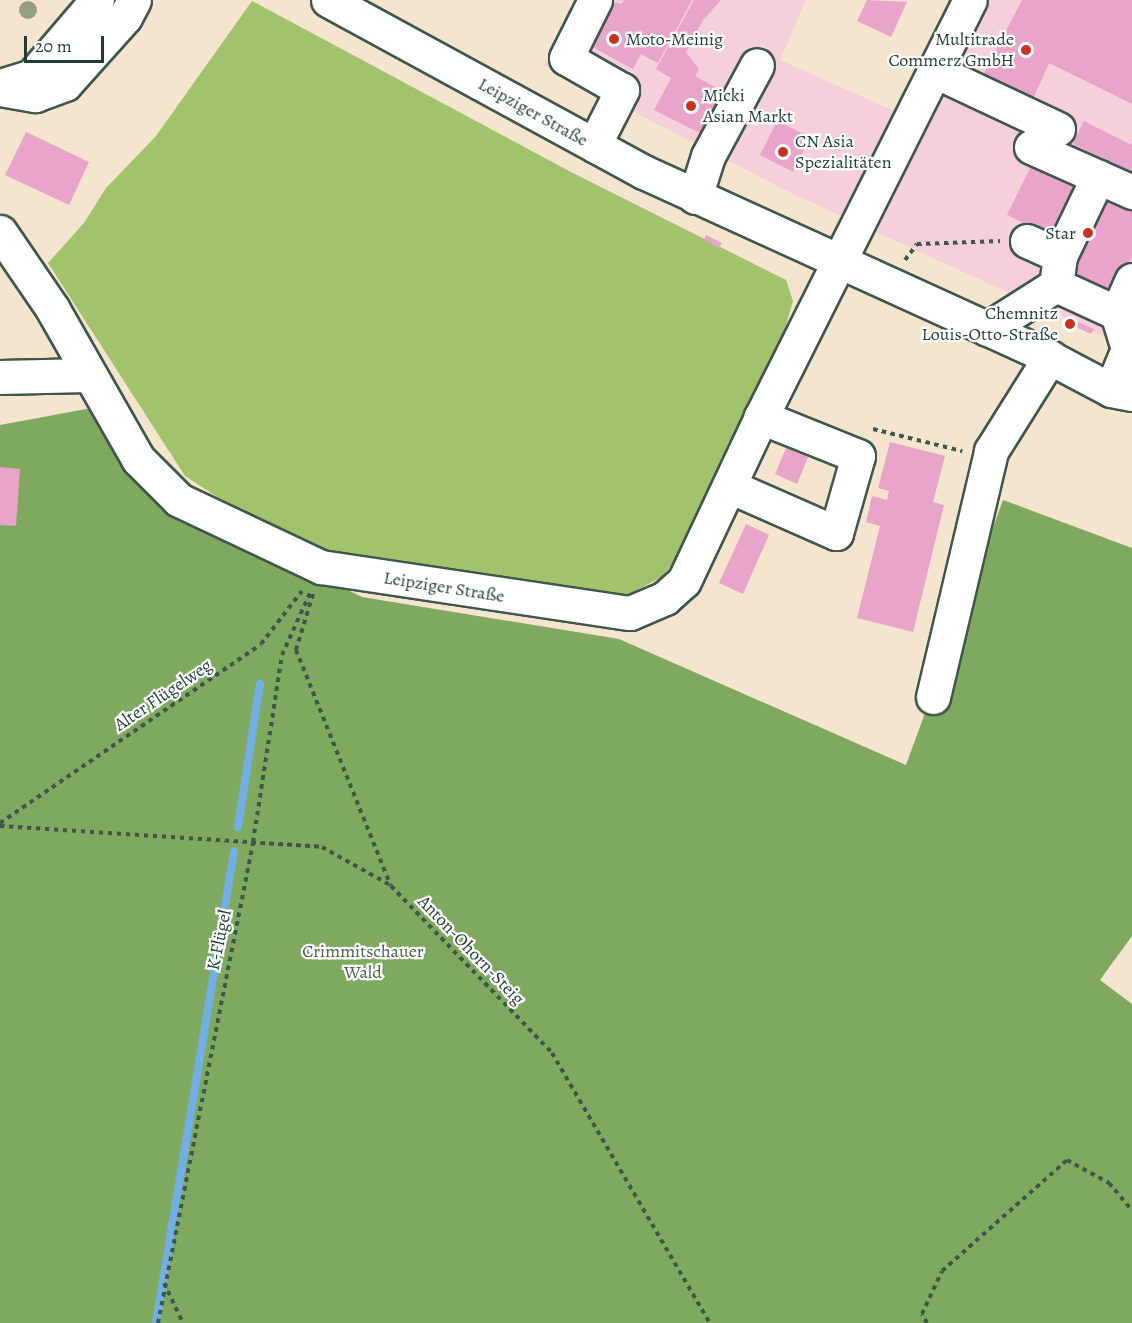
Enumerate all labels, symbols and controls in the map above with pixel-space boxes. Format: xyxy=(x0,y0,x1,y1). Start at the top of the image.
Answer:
scale bar xyxy=(27,24,106,62)
place label: Moto-Meinig xyxy=(626,28,723,50)
place label: Multitrade Commerz GmbH xyxy=(888,29,1014,72)
marker: Moto-Meinig xyxy=(607,32,621,46)
text: 20 m xyxy=(35,34,72,58)
marker: Multitrade Commerz GmbH xyxy=(1019,43,1033,57)
street label: Leipziger Straße xyxy=(474,73,592,151)
place label: Micki Asian Markt xyxy=(703,85,793,128)
marker: Micki Asian Markt xyxy=(684,99,698,113)
place label: CN Asia Spezialitäten xyxy=(795,131,892,174)
marker: CN Asia Spezialitäten xyxy=(776,145,790,159)
place label: Star xyxy=(1045,222,1076,244)
marker: Star xyxy=(1081,226,1095,240)
place label: Chemnitz Louis-Otto-Straße xyxy=(922,303,1058,346)
marker: Chemnitz Louis-Otto-Straße xyxy=(1063,317,1077,331)
street label: Leipziger Straße xyxy=(382,567,506,607)
street label: Alter Flügelweg xyxy=(110,654,216,736)
street label: Anton-Ohorn-Steig xyxy=(413,891,529,1009)
street label: K-Flügel xyxy=(202,908,236,972)
park label: Crimmitschauer Wald xyxy=(302,941,424,984)

